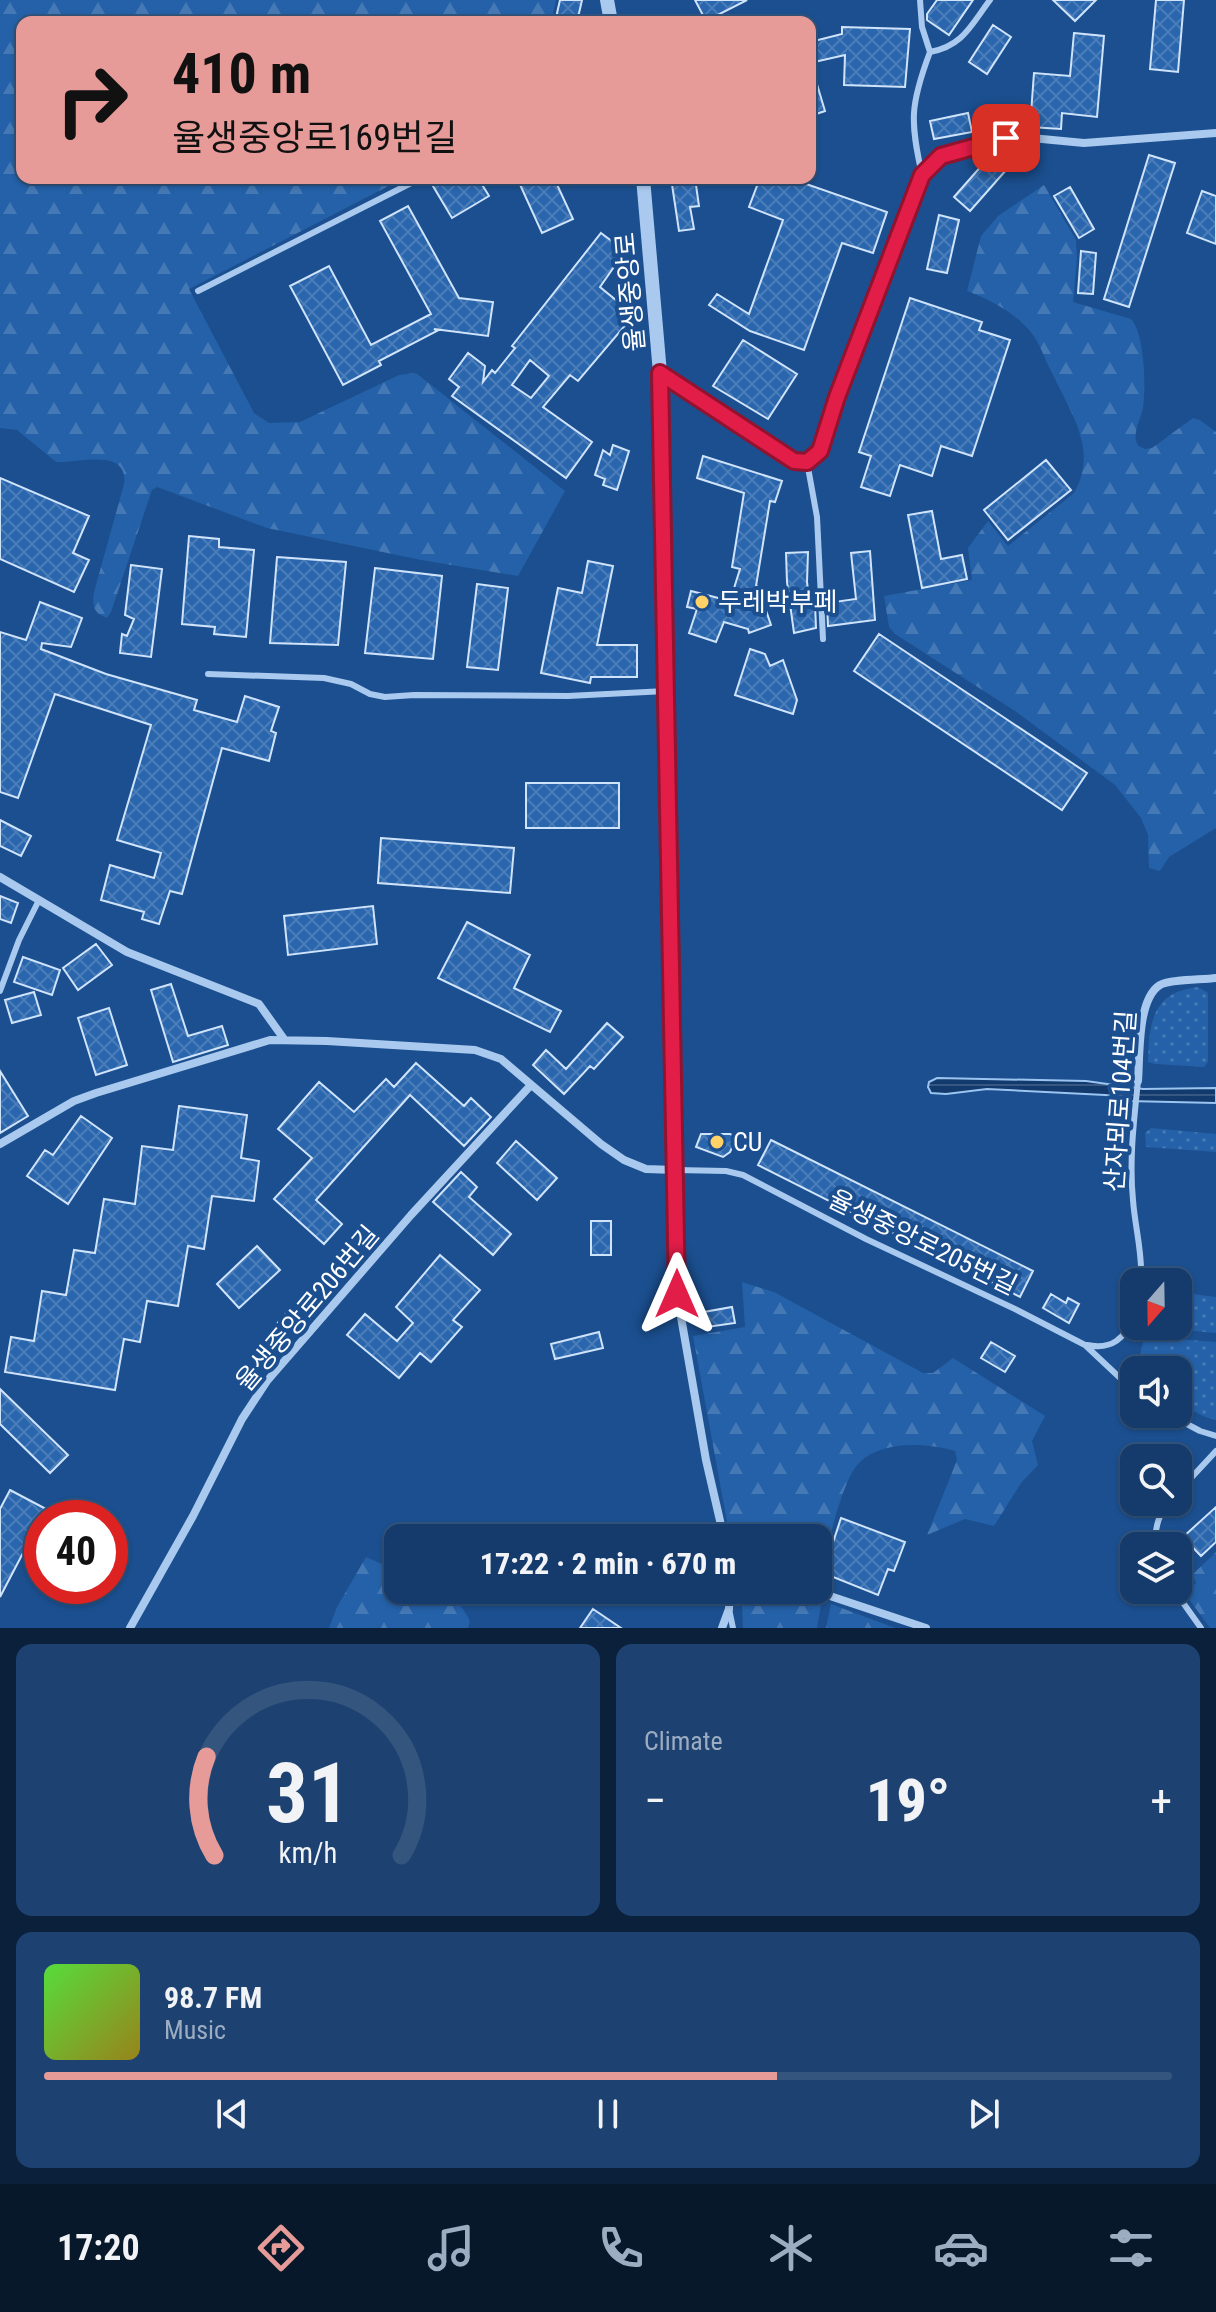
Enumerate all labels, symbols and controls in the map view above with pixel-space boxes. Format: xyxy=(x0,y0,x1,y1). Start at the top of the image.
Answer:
text: 410 m xyxy=(172,41,311,107)
icon: right xyxy=(40,48,144,152)
pin xyxy=(972,104,1040,172)
icon: arrive xyxy=(984,116,1028,160)
text: 율생중앙로169번길 xyxy=(172,117,457,159)
street label: 율생중앙로 xyxy=(610,231,650,353)
place label: 두레박부페 xyxy=(718,587,838,617)
marker: 두레박부페 xyxy=(693,593,711,611)
street label: 산자뫼로104번길 xyxy=(1099,1009,1141,1193)
place label: CU xyxy=(733,1127,762,1157)
marker: CU xyxy=(708,1133,726,1151)
street label: 율생중앙로205번길 xyxy=(824,1183,1022,1301)
street label: 율생중앙로206번길 xyxy=(229,1219,385,1397)
position arrow xyxy=(635,1252,719,1336)
north arrow xyxy=(1120,1268,1192,1340)
map controls xyxy=(1120,1268,1192,1604)
button: sound xyxy=(1120,1356,1192,1428)
button: search xyxy=(1120,1444,1192,1516)
speed limit sign: 40 xyxy=(24,1500,128,1604)
button: layers xyxy=(1120,1532,1192,1604)
text: 17:22 · 2 min · 670 m xyxy=(480,1546,736,1581)
text: Climate xyxy=(644,1726,723,1756)
text: 31 xyxy=(266,1745,350,1842)
text: 19° xyxy=(866,1765,950,1836)
text: − xyxy=(644,1775,666,1827)
text: + xyxy=(1150,1775,1172,1827)
text: km/h xyxy=(279,1836,337,1870)
text: 98.7 FM xyxy=(164,1980,262,2015)
text: Music xyxy=(164,2015,226,2045)
icon: previous xyxy=(210,2092,254,2136)
icon: pause xyxy=(586,2092,630,2136)
icon: next xyxy=(962,2092,1006,2136)
icon: directions xyxy=(253,2220,309,2276)
icon: music xyxy=(423,2220,479,2276)
icon: phone xyxy=(593,2220,649,2276)
icon: climate xyxy=(763,2220,819,2276)
icon: car xyxy=(933,2220,989,2276)
icon: filters xyxy=(1103,2220,1159,2276)
text: 17:20 xyxy=(57,2227,140,2269)

